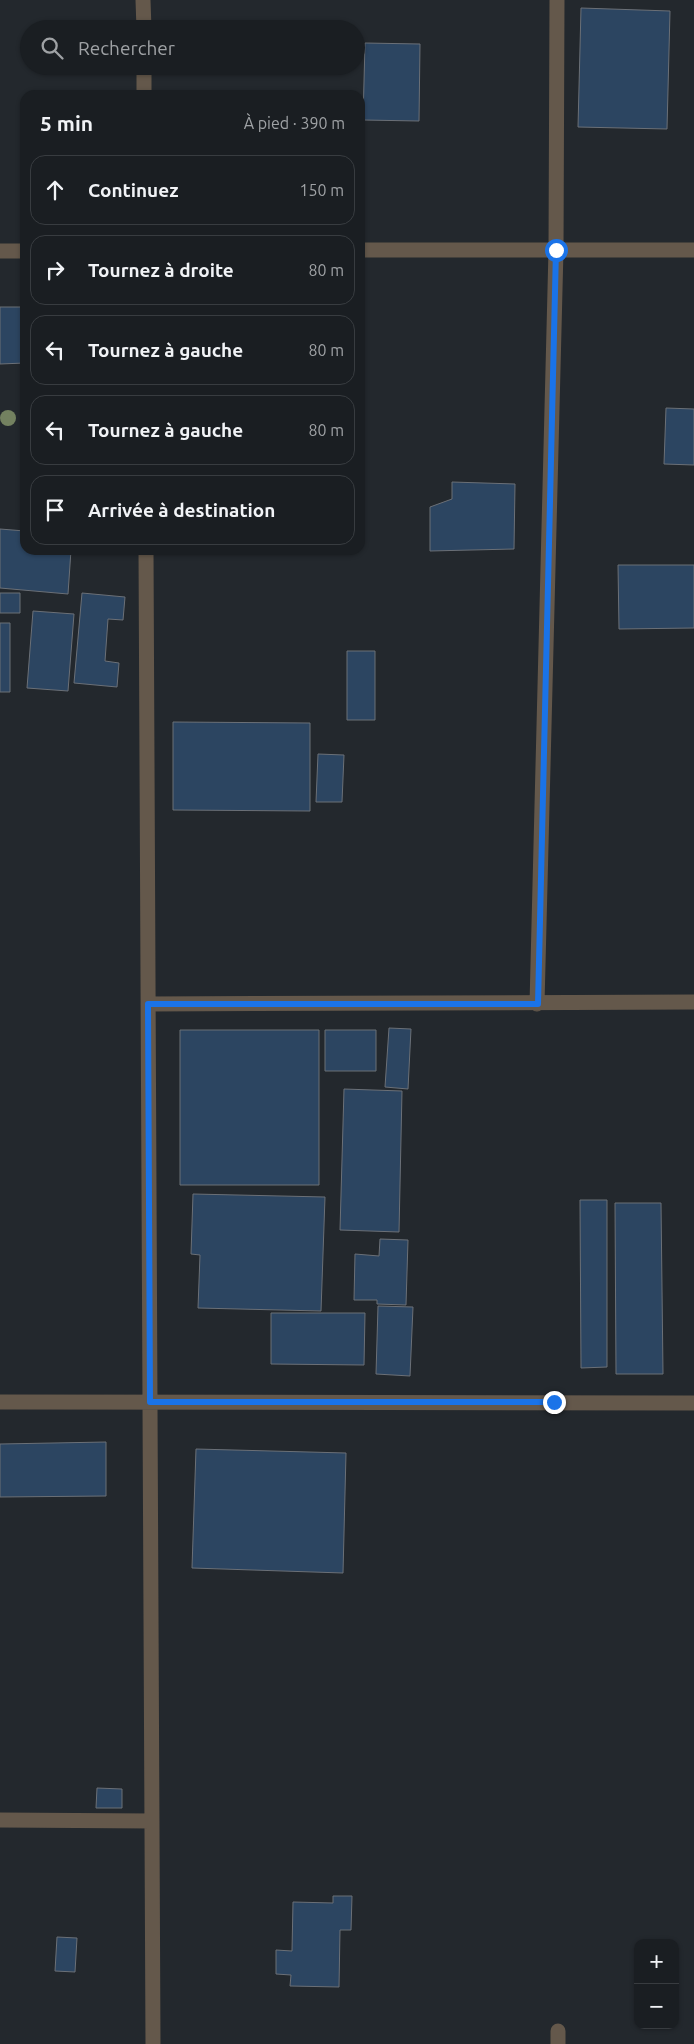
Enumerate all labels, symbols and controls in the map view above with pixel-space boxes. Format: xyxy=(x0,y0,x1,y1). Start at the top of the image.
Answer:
search box xyxy=(20,20,365,75)
icon: search xyxy=(38,34,66,62)
text: Rechercher xyxy=(78,37,175,59)
text: 5 min xyxy=(40,111,93,135)
text: À pied · 390 m xyxy=(244,114,345,132)
icon: ahead xyxy=(41,176,69,204)
text: Continuez xyxy=(88,179,178,201)
text: 150 m xyxy=(299,181,344,199)
route start xyxy=(545,239,568,262)
icon: right xyxy=(41,256,69,284)
text: Tournez à droite xyxy=(88,259,234,281)
text: 80 m xyxy=(308,261,344,279)
icon: left xyxy=(41,336,69,364)
text: Tournez à gauche xyxy=(88,339,243,361)
text: 80 m xyxy=(308,341,344,359)
icon: left xyxy=(41,416,69,444)
text: Tournez à gauche xyxy=(88,419,243,441)
text: 80 m xyxy=(308,421,344,439)
icon: arrive xyxy=(41,496,69,524)
text: Arrivée à destination xyxy=(88,499,275,521)
route end xyxy=(543,1391,566,1414)
map controls xyxy=(634,1939,679,2029)
button: + xyxy=(634,1939,679,1984)
button: − xyxy=(634,1984,679,2029)

